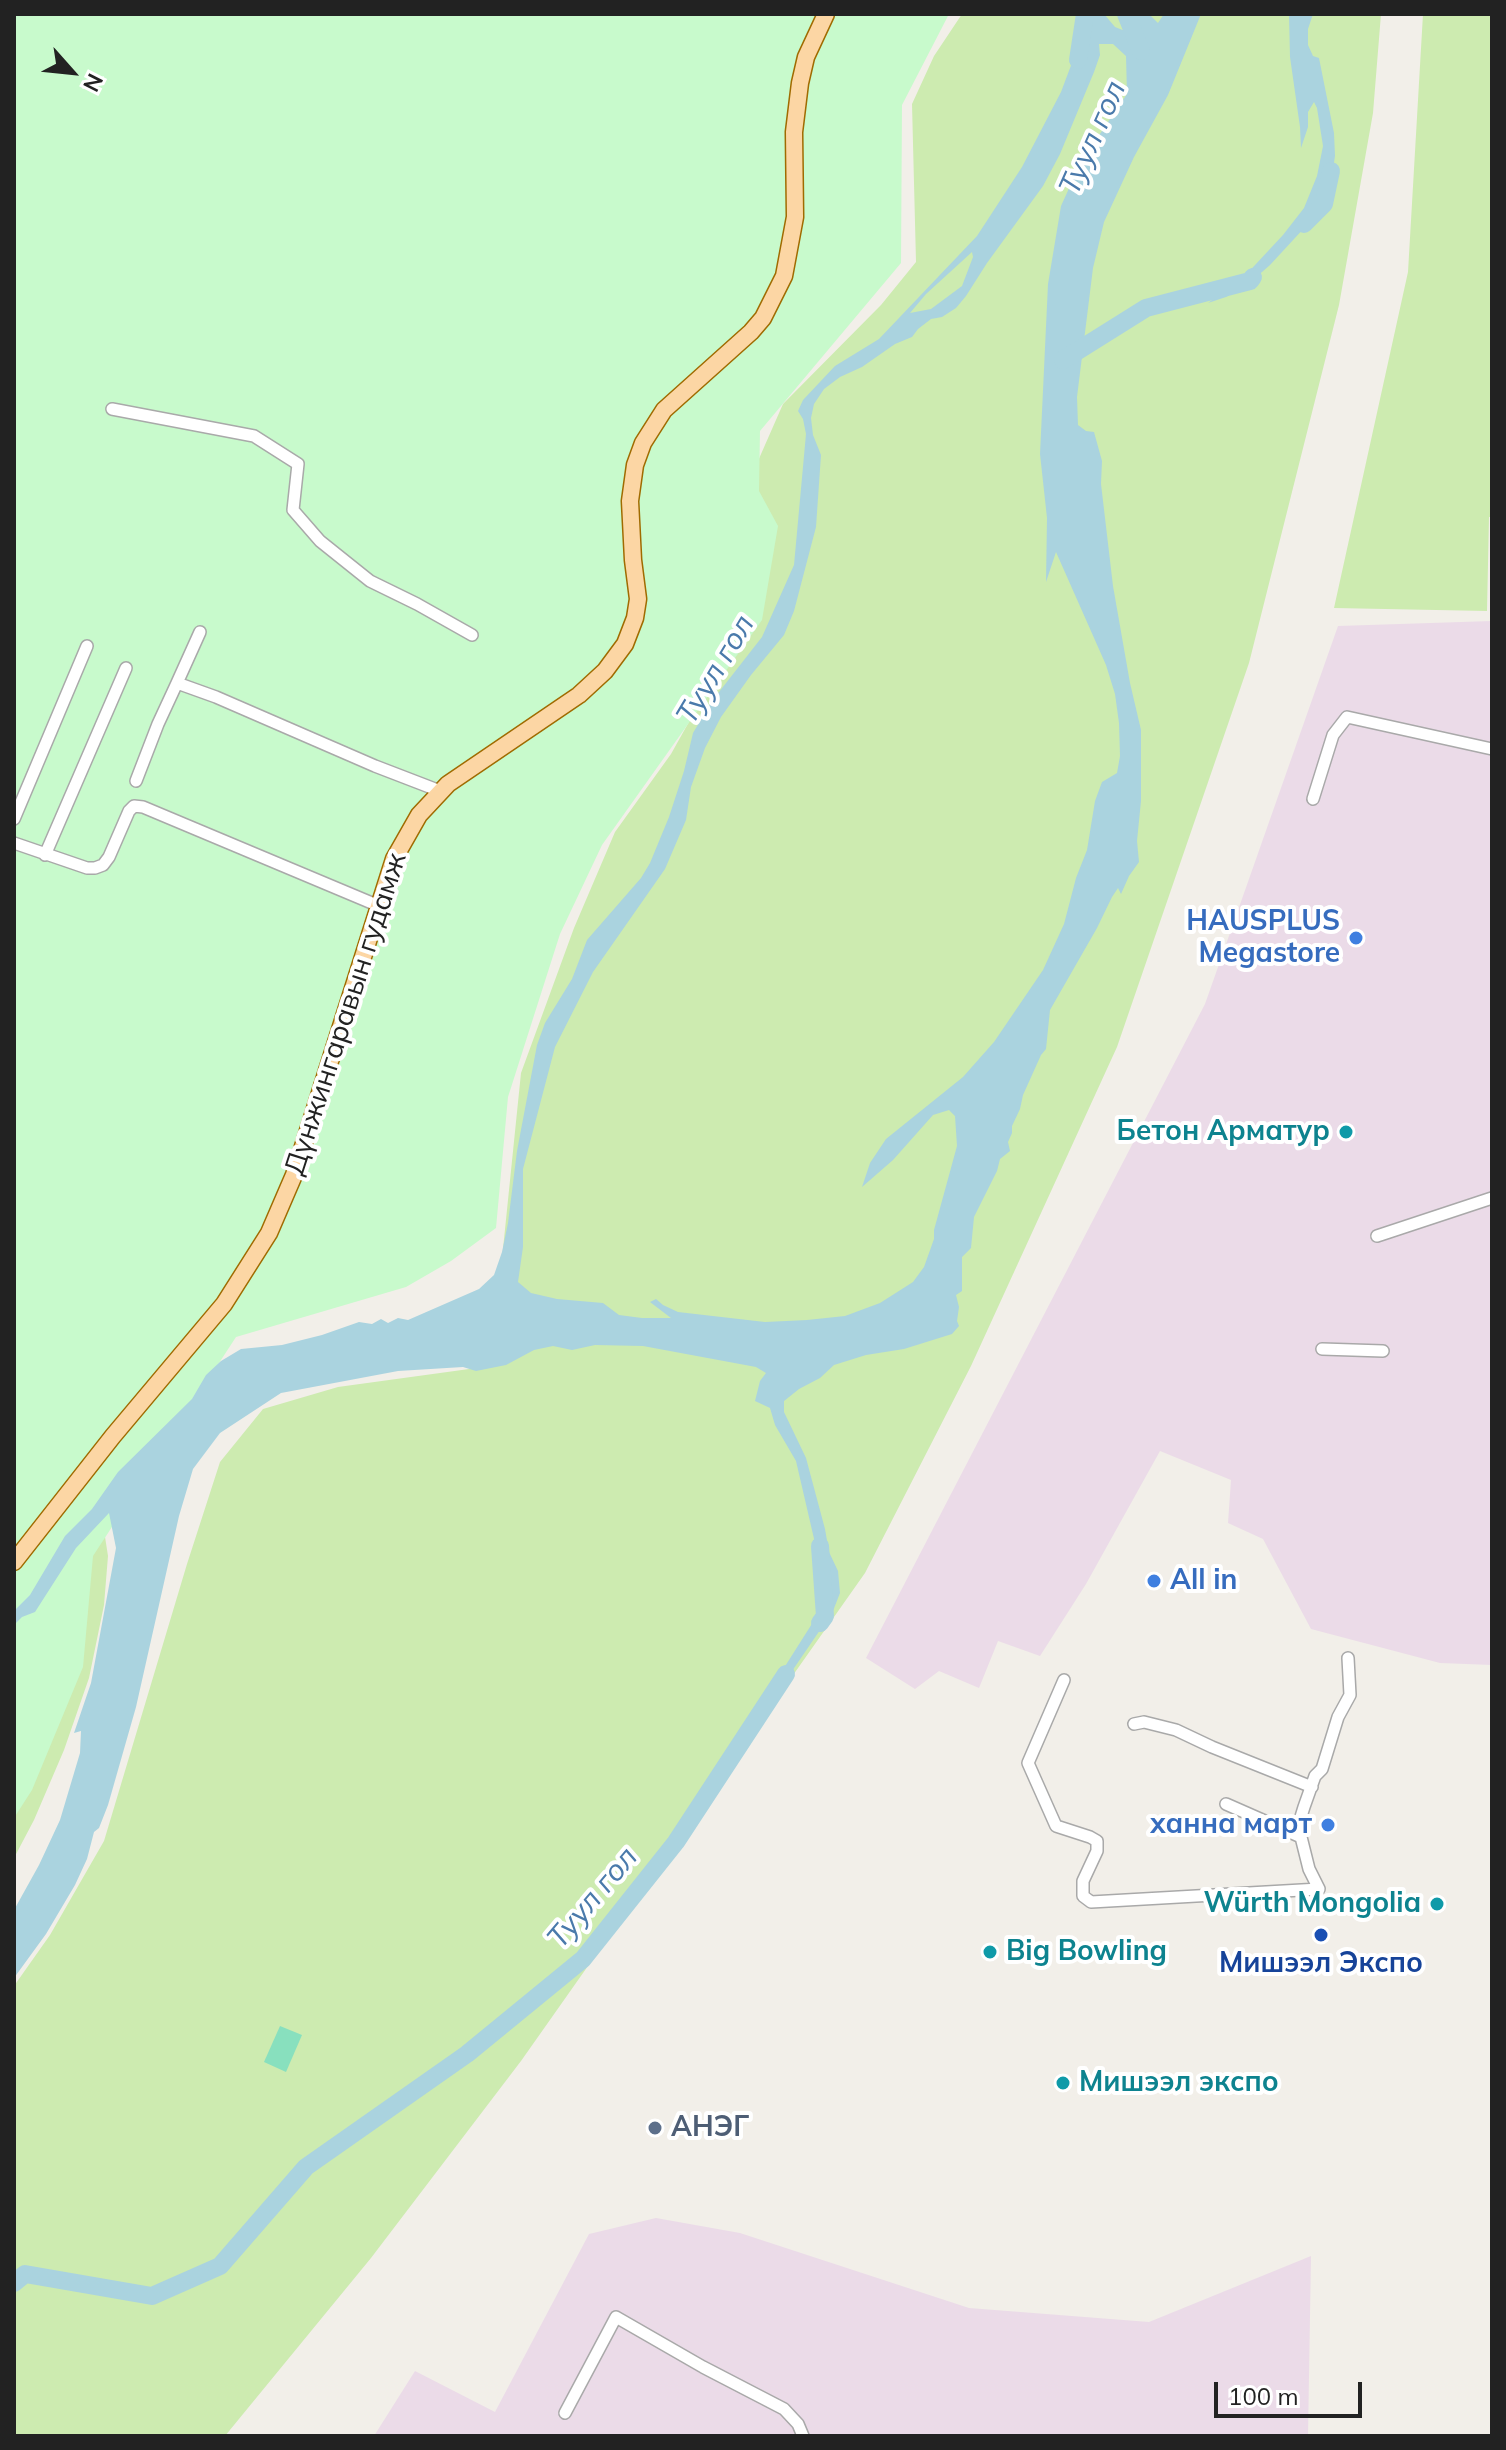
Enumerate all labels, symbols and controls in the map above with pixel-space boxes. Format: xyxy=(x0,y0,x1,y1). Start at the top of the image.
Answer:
north arrow xyxy=(32,32,112,112)
text: N xyxy=(77,69,110,97)
water label: Туул гол xyxy=(1052,75,1134,201)
water label: Туул гол xyxy=(669,609,763,731)
street label: Дүнжингаравын гудамж xyxy=(278,849,414,1179)
place label: HAUSPLUS Megastore xyxy=(1186,905,1340,971)
marker: HAUSPLUS Megastore xyxy=(1347,929,1365,947)
place label: Бетон Арматур xyxy=(1117,1115,1330,1149)
marker: Бетон Арматур xyxy=(1337,1123,1355,1141)
place label: All in xyxy=(1170,1564,1237,1598)
marker: All in xyxy=(1145,1572,1163,1590)
place label: ханна март xyxy=(1150,1808,1312,1842)
marker: ханна март xyxy=(1319,1816,1337,1834)
water label: Туул гол xyxy=(540,1840,646,1956)
place label: Würth Mongolia xyxy=(1204,1887,1421,1921)
marker: Würth Mongolia xyxy=(1428,1895,1446,1913)
marker: Мишээл Экспо xyxy=(1312,1926,1330,1944)
place label: Big Bowling xyxy=(1006,1935,1167,1969)
marker: Big Bowling xyxy=(981,1943,999,1961)
place label: Мишээл Экспо xyxy=(1219,1947,1423,1981)
place label: Мишээл экспо xyxy=(1079,2066,1279,2100)
marker: Мишээл экспо xyxy=(1054,2074,1072,2092)
place label: АНЭГ xyxy=(671,2111,749,2145)
marker: АНЭГ xyxy=(646,2119,664,2137)
scale bar xyxy=(1218,2366,1366,2416)
text: 100 m xyxy=(1228,2381,1299,2411)

